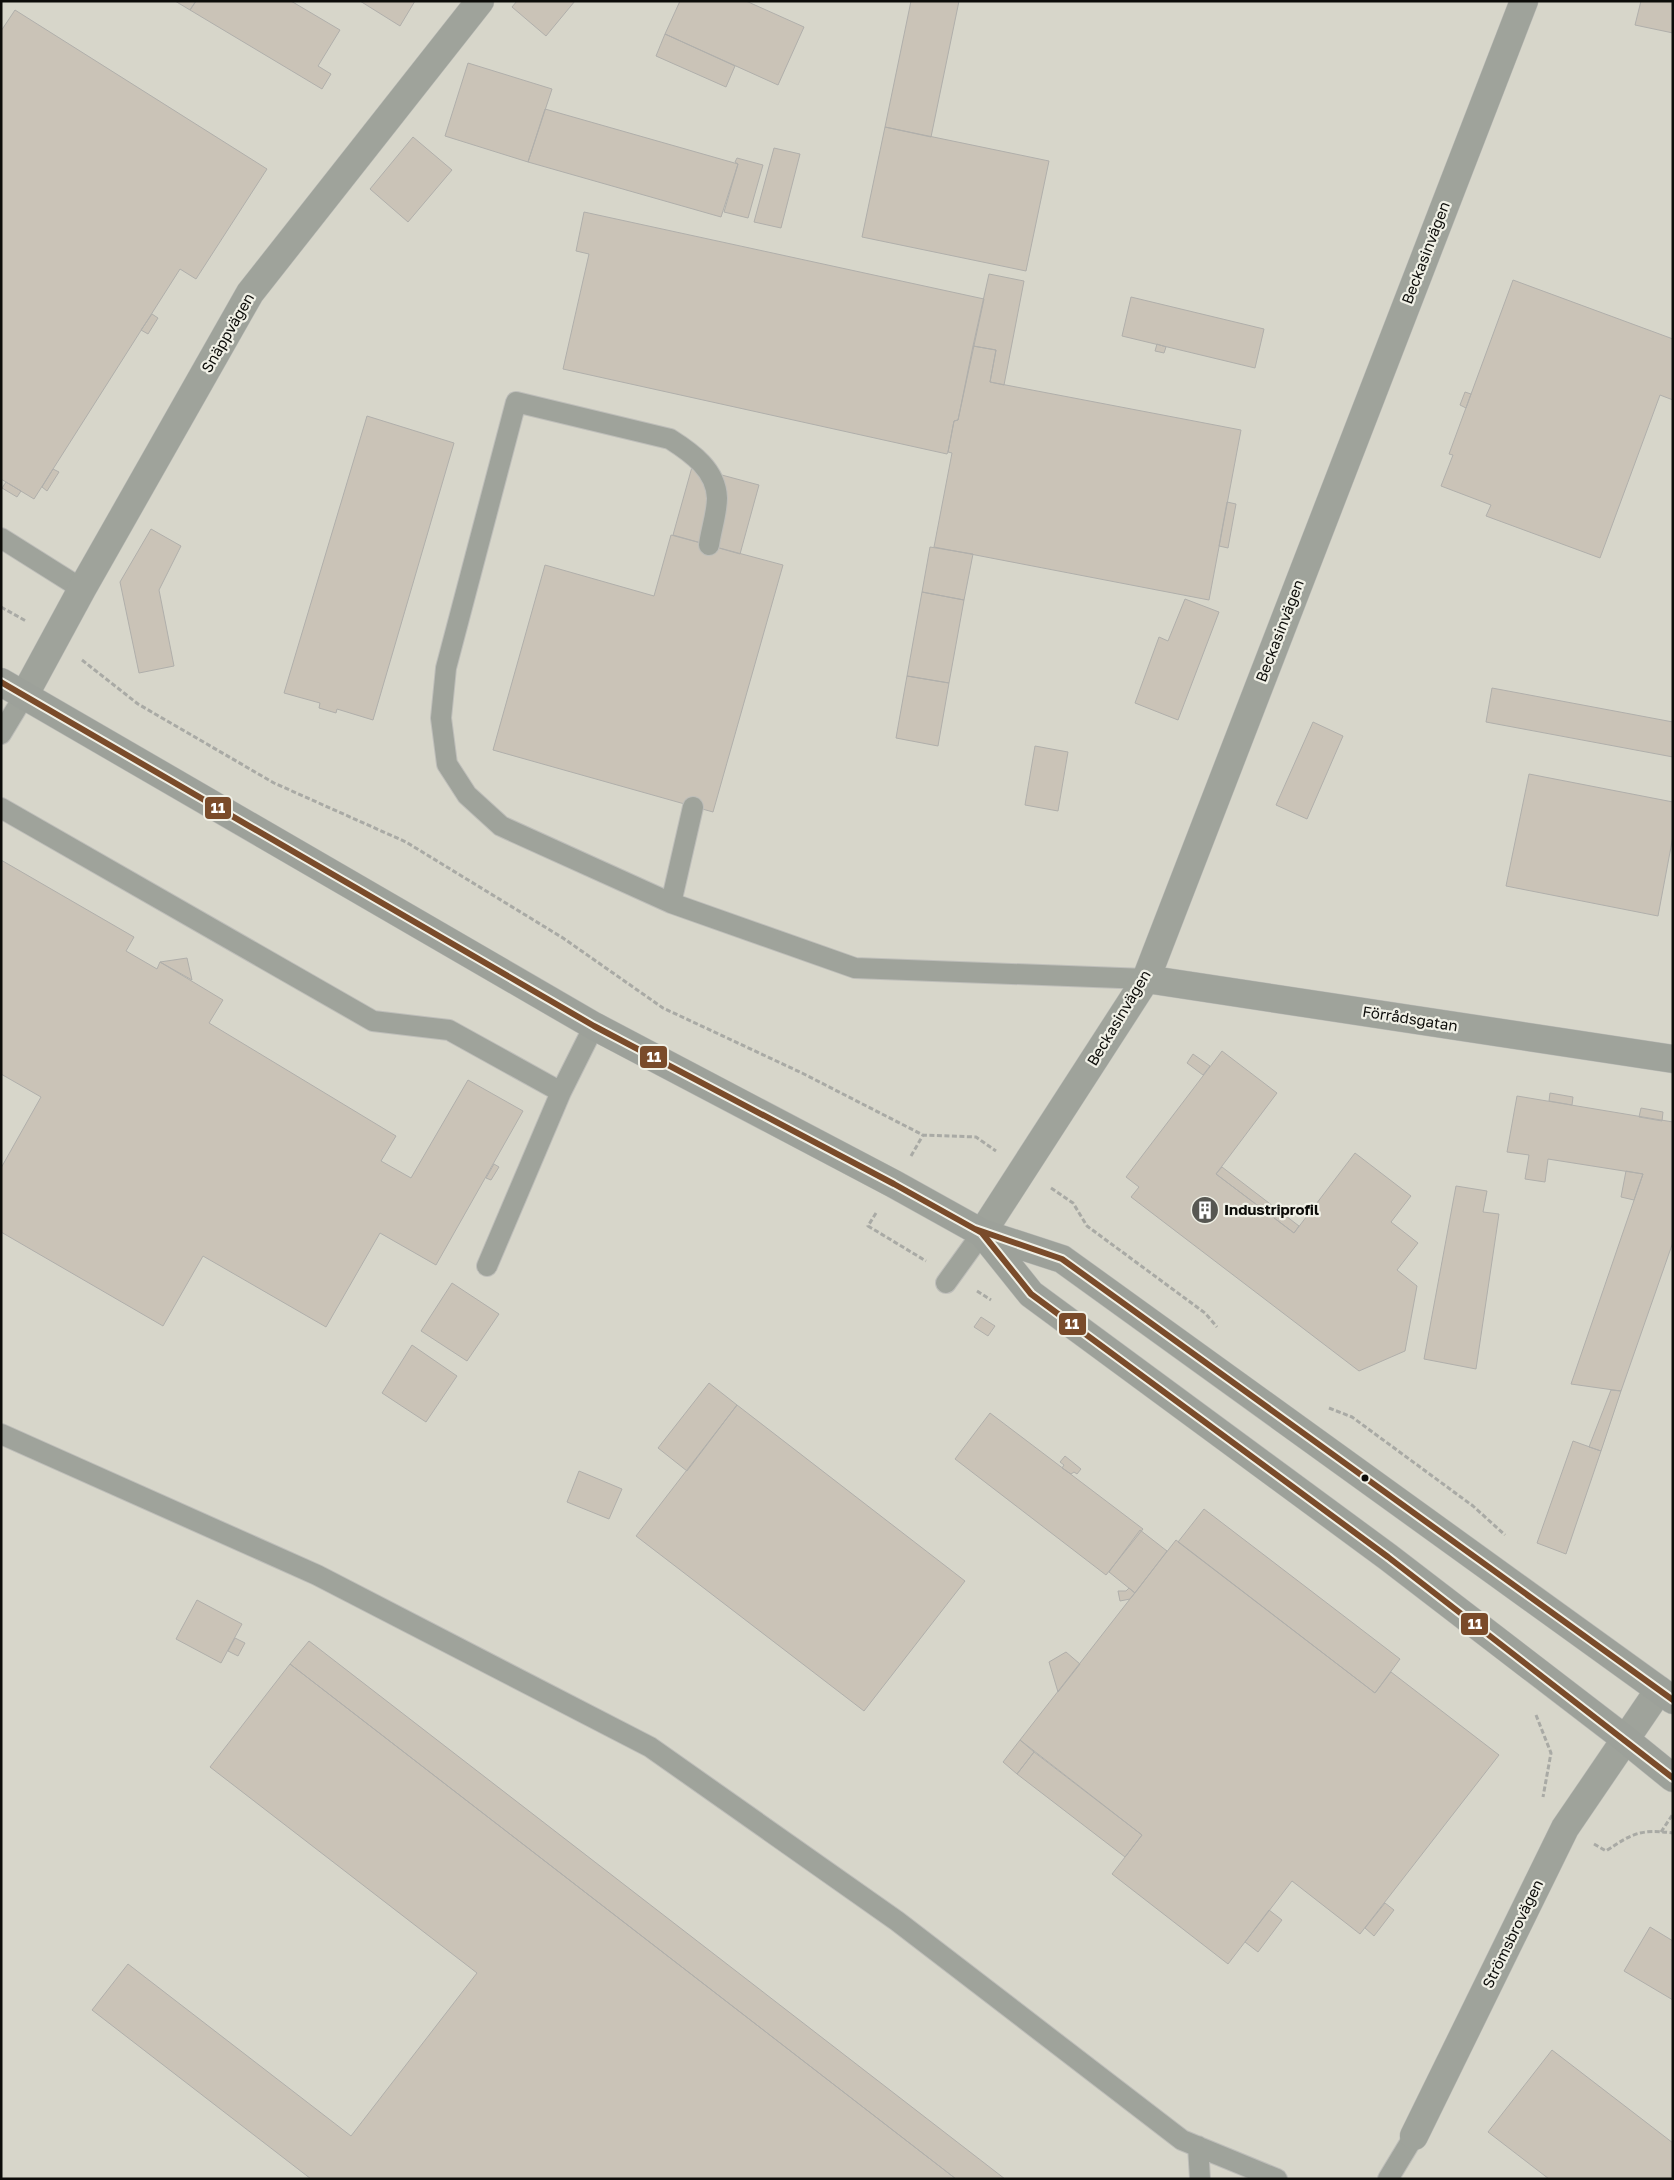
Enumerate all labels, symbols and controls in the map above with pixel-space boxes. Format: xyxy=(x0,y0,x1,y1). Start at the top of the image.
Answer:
street label: Beckasinvägen xyxy=(1397,199,1453,306)
street label: Snäppvägen xyxy=(197,289,257,376)
street label: Beckasinvägen xyxy=(1251,577,1307,684)
line badge: 11 xyxy=(204,796,232,820)
text: 11 xyxy=(211,799,225,816)
street label: Beckasinvägen xyxy=(1083,966,1154,1069)
street label: Förrådsgatan xyxy=(1361,1002,1459,1034)
line badge: 11 xyxy=(639,1045,668,1069)
text: 11 xyxy=(647,1048,661,1065)
building icon: Industriprofil xyxy=(1190,1195,1220,1225)
place label: Industriprofil xyxy=(1224,1200,1319,1218)
line badge: 11 xyxy=(1058,1312,1087,1336)
text: 11 xyxy=(1065,1315,1079,1332)
unlabelled marker xyxy=(1360,1473,1370,1483)
line badge: 11 xyxy=(1460,1612,1489,1636)
text: 11 xyxy=(1468,1615,1482,1632)
street label: Strömsbrovägen xyxy=(1478,1876,1546,1991)

